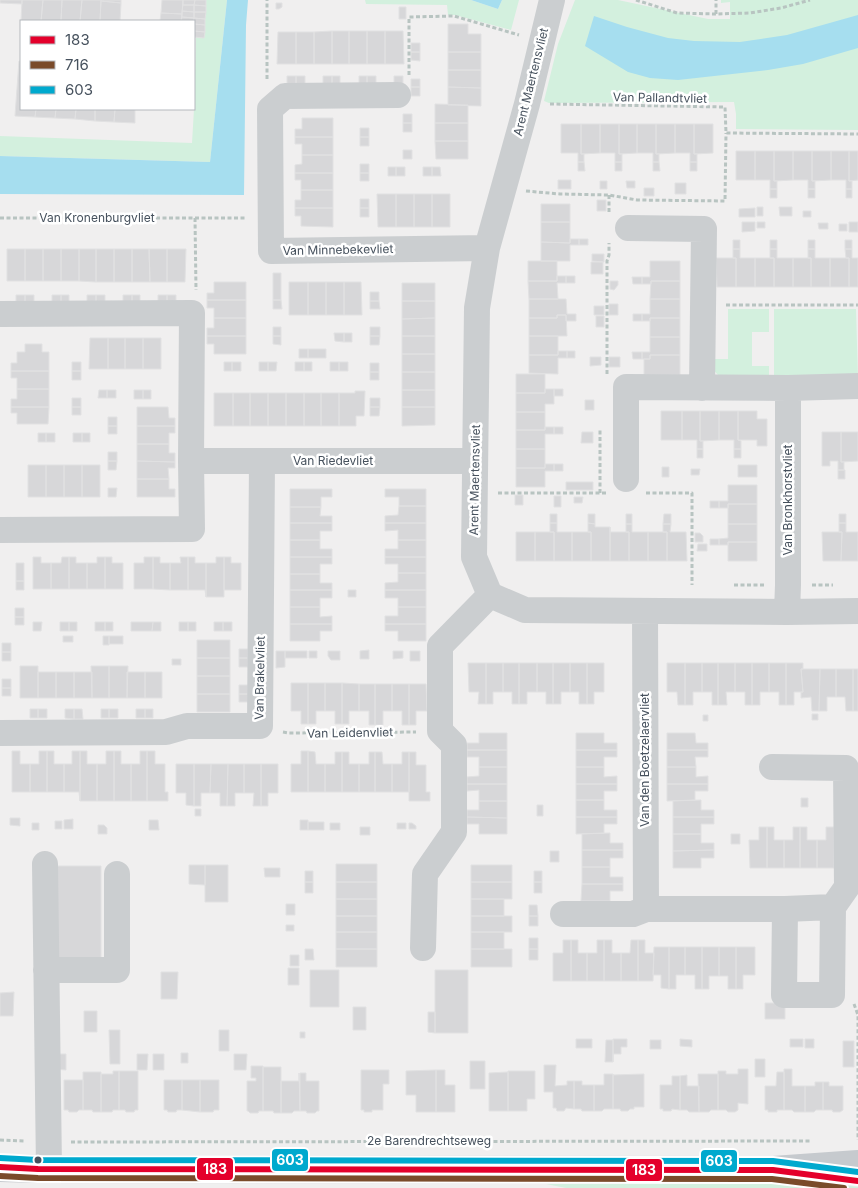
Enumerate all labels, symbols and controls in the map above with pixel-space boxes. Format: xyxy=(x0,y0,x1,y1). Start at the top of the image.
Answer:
legend xyxy=(20,20,195,110)
street label: Arent Maertensvliet xyxy=(510,26,551,138)
text: 183 xyxy=(65,30,90,49)
text: 716 xyxy=(65,55,89,74)
text: 603 xyxy=(65,80,93,99)
street label: Van Pallandtvliet xyxy=(613,89,707,106)
street label: Van Kronenburgvliet xyxy=(39,210,155,225)
street label: Van Minnebekevliet xyxy=(282,241,394,258)
street label: Arent Maertensvliet xyxy=(466,424,483,536)
street label: Van Bronkhorstvliet xyxy=(780,445,795,555)
street label: Van Riedevliet xyxy=(293,453,373,468)
street label: Van Brakelvliet xyxy=(251,636,268,720)
street label: Van den Boetzelaervliet xyxy=(637,693,652,827)
street label: Van Leidenvliet xyxy=(307,724,393,741)
street label: 2e Barendrechtseweg xyxy=(367,1133,491,1148)
line badge: 603 xyxy=(271,1148,309,1172)
line badge: 603 xyxy=(700,1149,738,1173)
text: 603 xyxy=(276,1151,304,1168)
text: 603 xyxy=(705,1152,733,1169)
unlabelled marker xyxy=(33,1155,43,1165)
line badge: 183 xyxy=(196,1157,234,1181)
line badge: 183 xyxy=(625,1158,663,1182)
text: 183 xyxy=(203,1160,227,1177)
text: 183 xyxy=(632,1161,656,1178)

